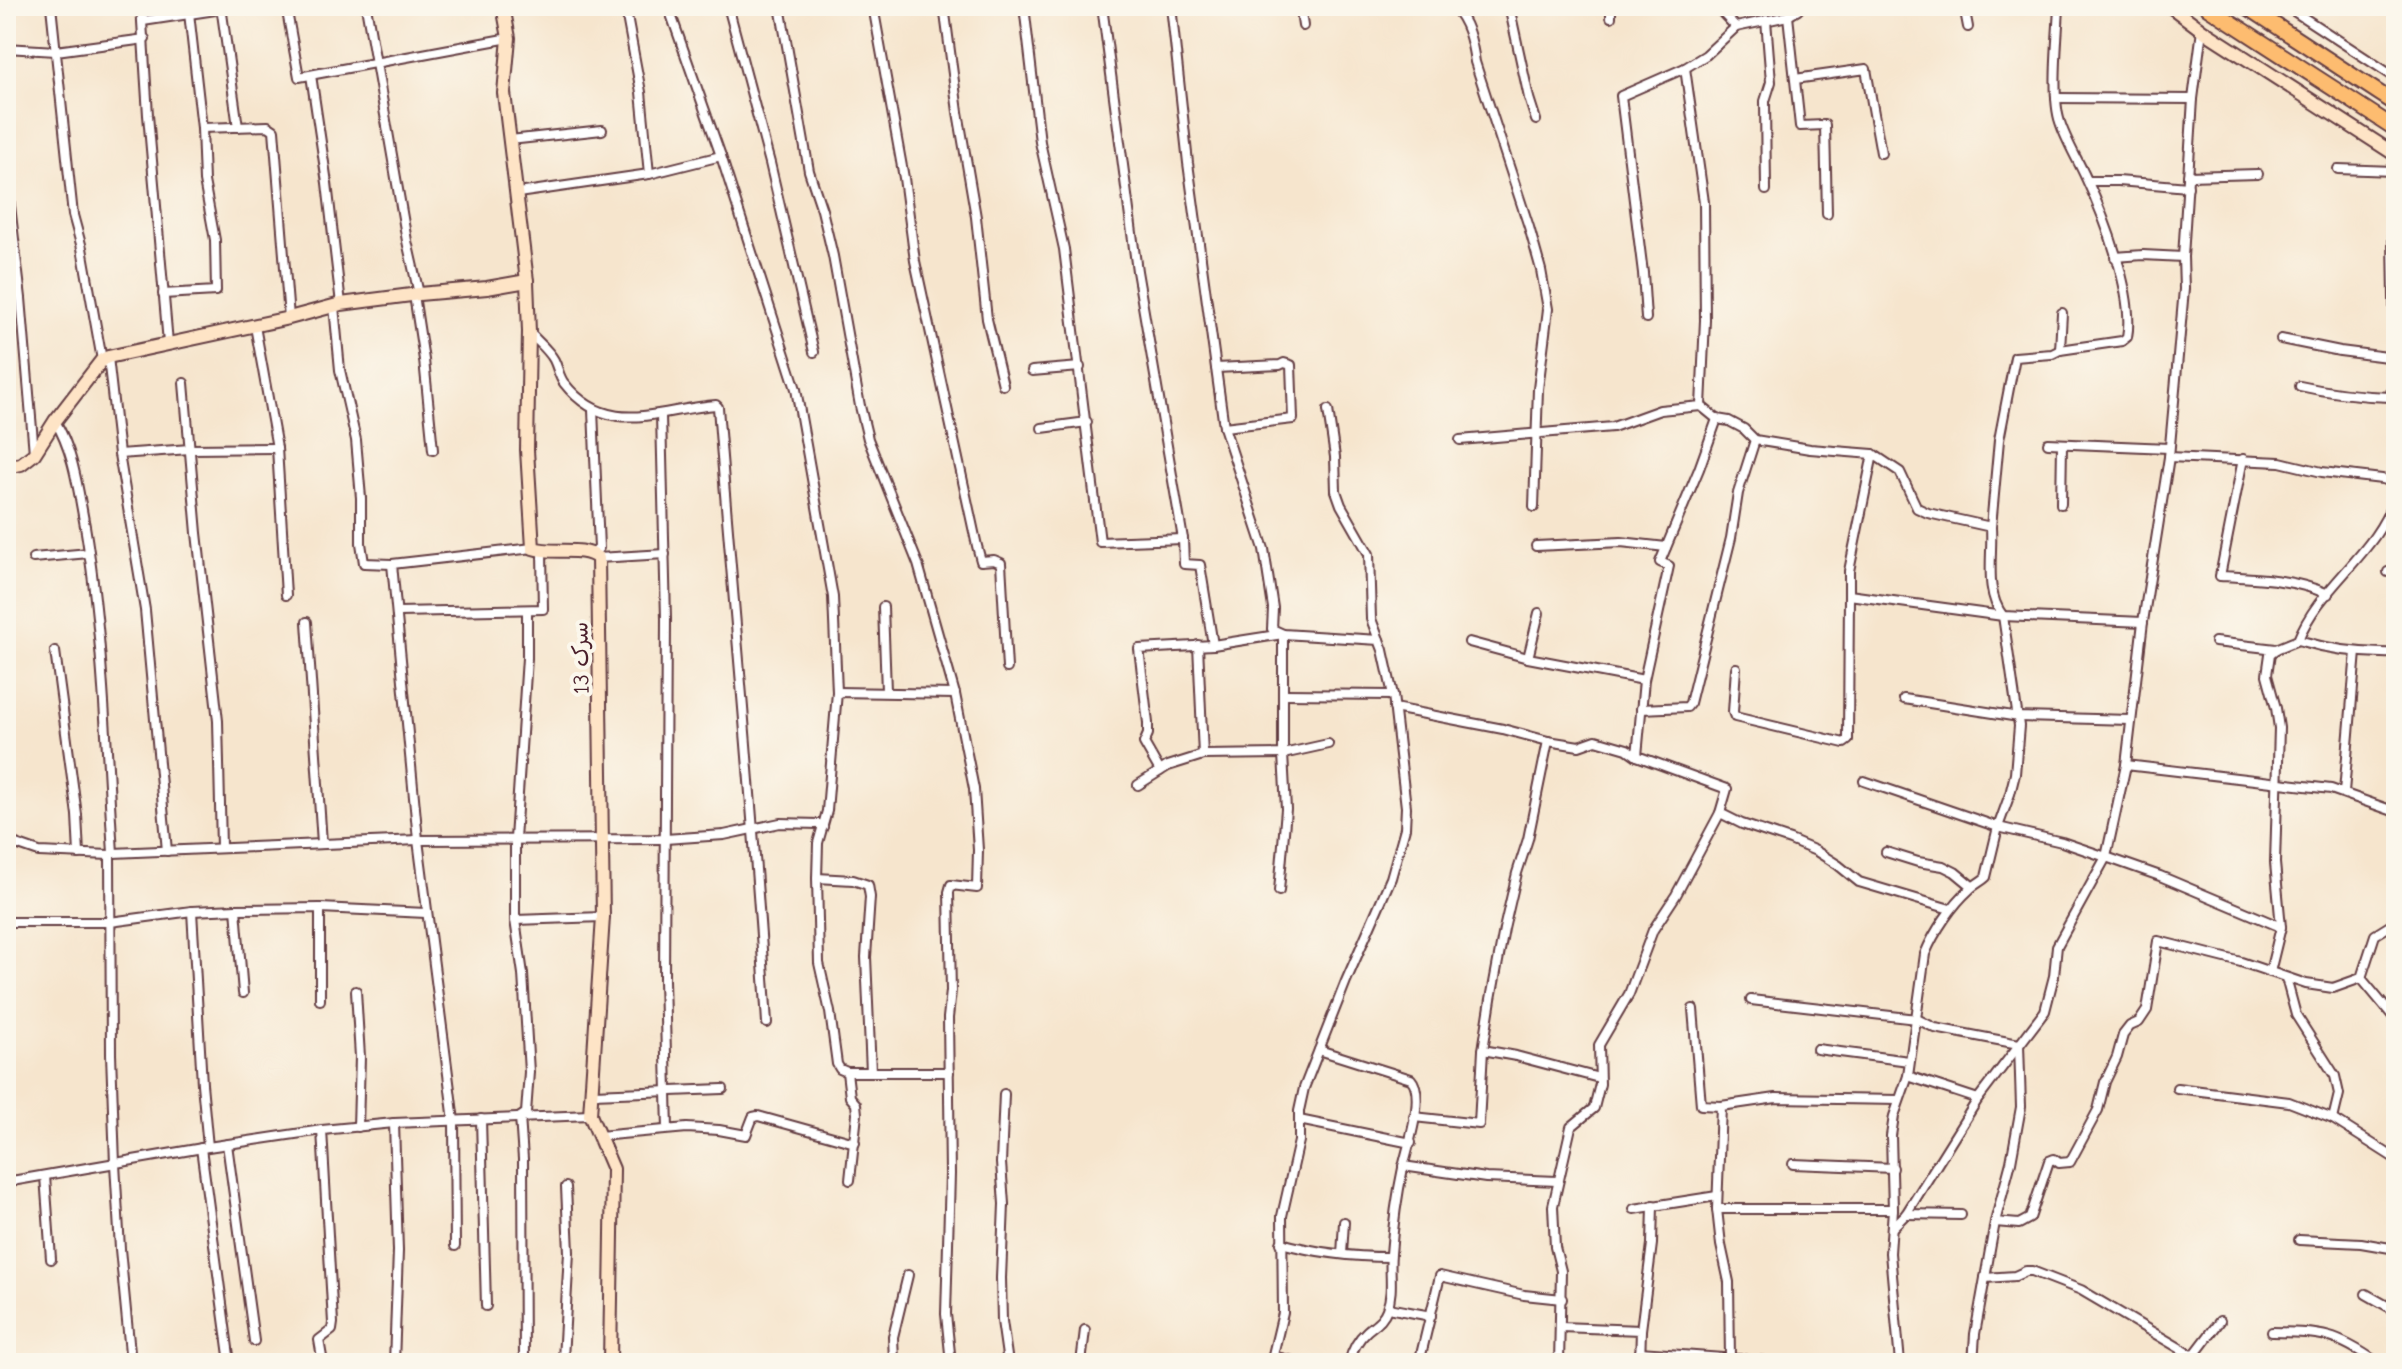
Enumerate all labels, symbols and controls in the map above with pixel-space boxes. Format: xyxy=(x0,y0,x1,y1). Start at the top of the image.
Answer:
street label: سرک 13 xyxy=(567,622,595,694)

